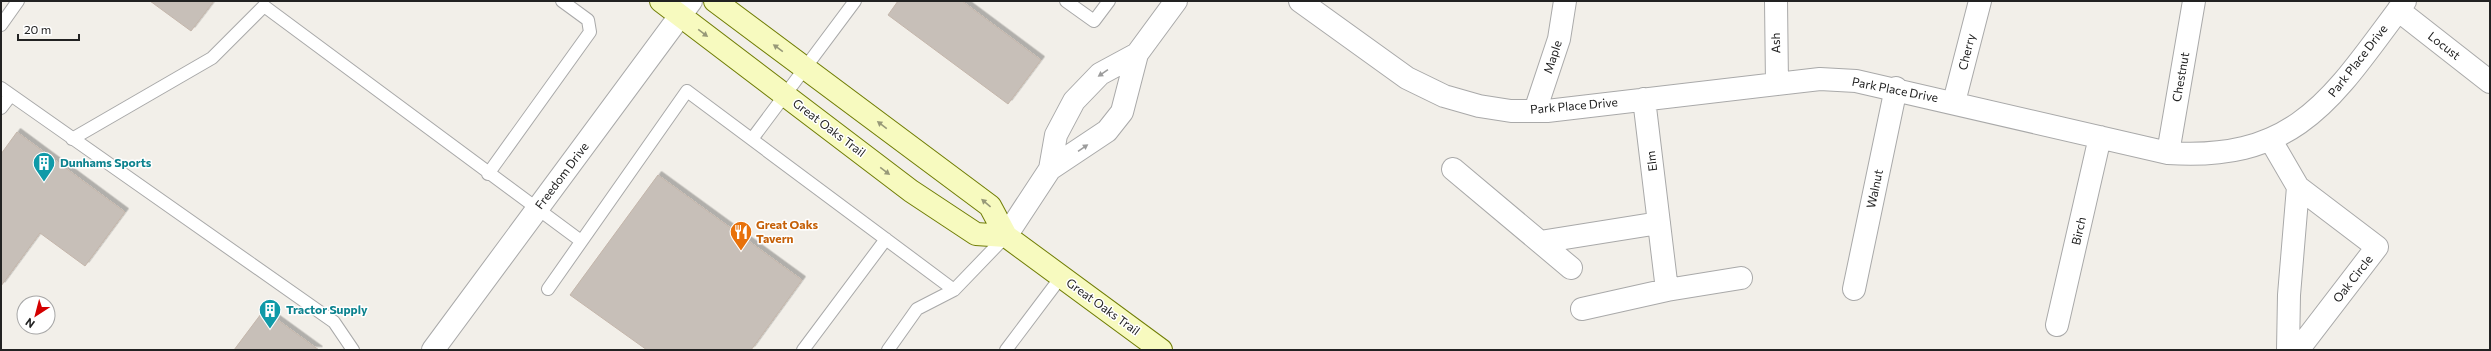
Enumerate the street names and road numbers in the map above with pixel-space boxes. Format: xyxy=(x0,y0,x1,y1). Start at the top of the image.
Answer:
street label: Park Place Drive xyxy=(2325,21,2390,99)
street label: Locust xyxy=(2426,28,2464,62)
street label: Cherry xyxy=(1955,32,1977,72)
street label: Ash xyxy=(1768,33,1782,53)
street label: Maple xyxy=(1540,38,1564,75)
street label: Chestnut xyxy=(2169,51,2191,103)
street label: Park Place Drive xyxy=(1851,74,1940,104)
street label: Park Place Drive xyxy=(1530,94,1618,116)
street label: Great Oaks Trail xyxy=(791,95,869,159)
street label: Freedom Drive xyxy=(532,139,591,211)
street label: Elm xyxy=(1643,150,1659,172)
street label: Walnut xyxy=(1863,168,1885,210)
street label: Birch xyxy=(2068,215,2088,246)
street label: Oak Circle xyxy=(2329,252,2375,305)
street label: Great Oaks Trail xyxy=(1064,275,1143,338)

